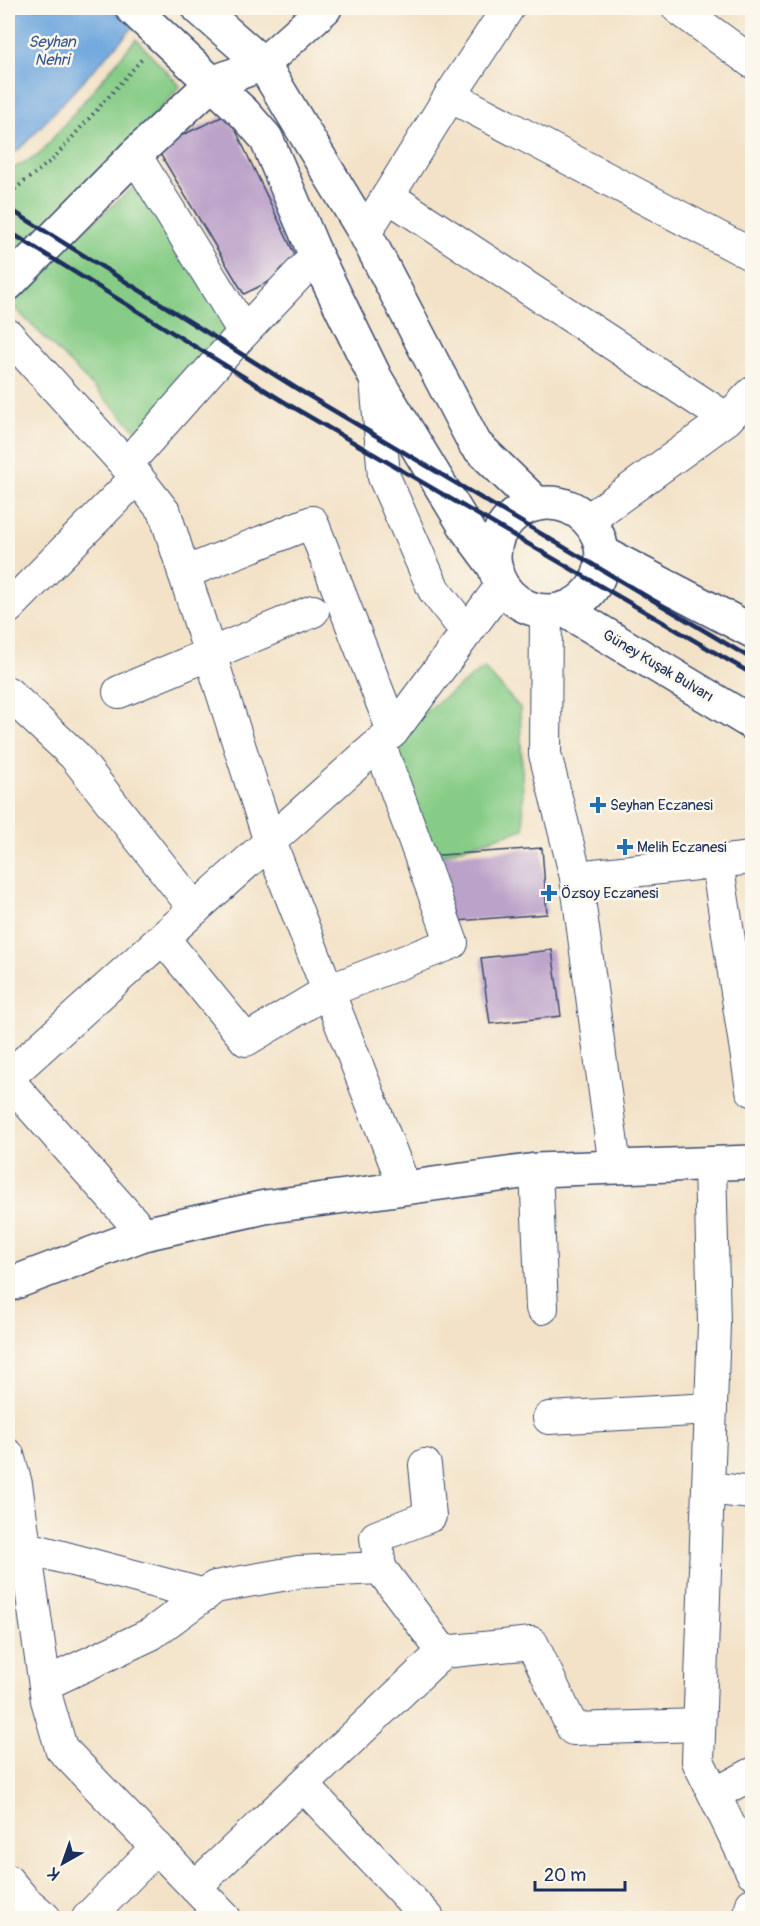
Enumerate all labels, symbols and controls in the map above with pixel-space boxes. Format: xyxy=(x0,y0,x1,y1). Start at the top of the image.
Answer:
water label: Seyhan Nehri xyxy=(28,32,77,70)
street label: Güney Kuşak Bulvarı xyxy=(599,625,717,707)
place label: Seyhan Eczanesi xyxy=(610,796,713,815)
marker: Seyhan Eczanesi xyxy=(591,798,605,812)
place label: Melih Eczanesi xyxy=(637,838,727,857)
marker: Melih Eczanesi xyxy=(618,840,632,854)
place label: Özsoy Eczanesi xyxy=(561,884,659,903)
marker: Özsoy Eczanesi xyxy=(542,886,556,900)
north arrow xyxy=(33,1833,93,1893)
scale bar xyxy=(535,1854,625,1892)
text: K xyxy=(44,1863,64,1884)
text: 20 m xyxy=(544,1864,586,1887)

